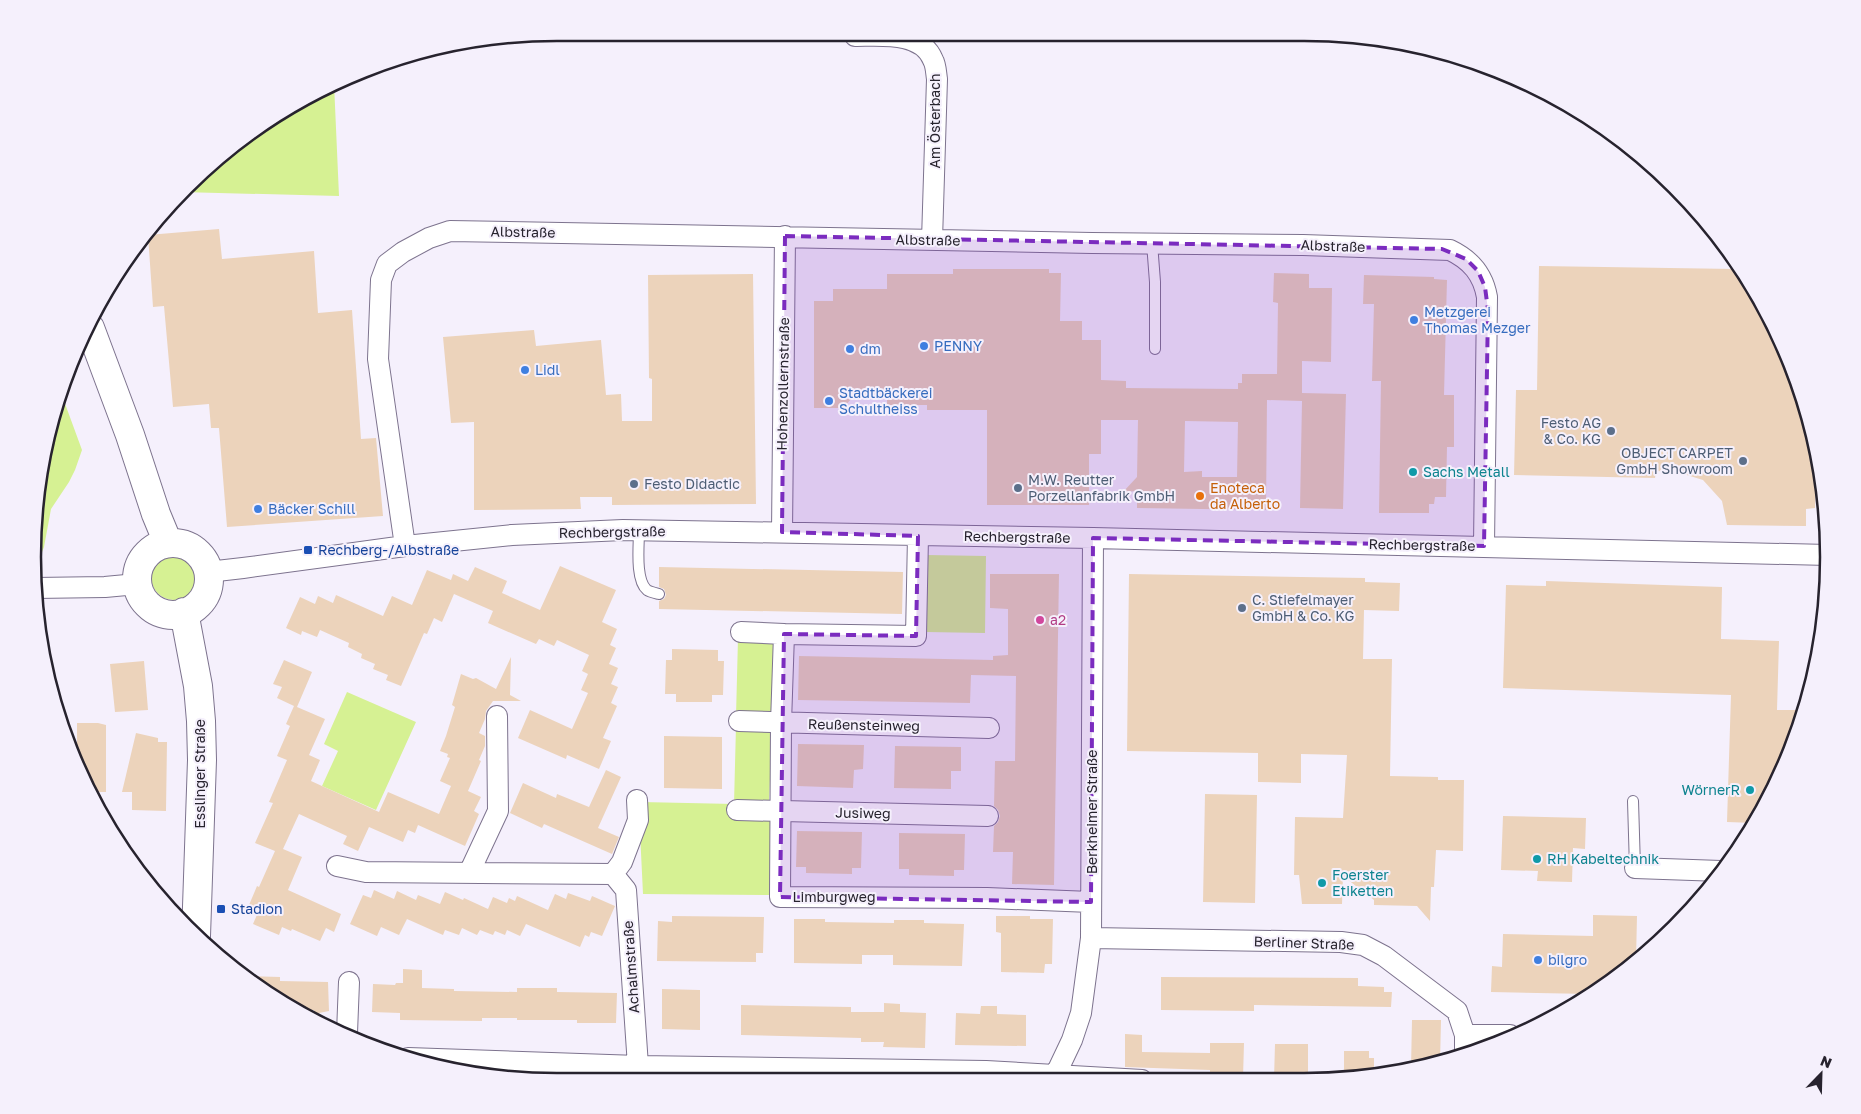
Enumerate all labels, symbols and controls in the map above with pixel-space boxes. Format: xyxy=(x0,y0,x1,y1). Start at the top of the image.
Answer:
street label: Am Österbach xyxy=(926,74,943,169)
street label: Albstraße xyxy=(491,222,555,241)
street label: Albstraße xyxy=(896,230,960,249)
street label: Albstraße xyxy=(1300,236,1366,255)
place label: Metzgerei Thomas Mezger xyxy=(1424,303,1531,336)
marker: Metzgerei Thomas Mezger xyxy=(1408,314,1420,326)
street label: Hohenzollernstraße xyxy=(773,317,792,451)
place label: PENNY xyxy=(934,337,982,354)
place label: dm xyxy=(860,340,881,357)
marker: PENNY xyxy=(918,340,930,352)
marker: dm xyxy=(844,343,856,355)
place label: Lidl xyxy=(535,361,560,378)
marker: Lidl xyxy=(519,364,531,376)
place label: Stadtbäckerei Schultheiss xyxy=(839,384,933,417)
marker: Stadtbäckerei Schultheiss xyxy=(823,395,835,407)
place label: Festo AG & Co. KG xyxy=(1541,414,1601,447)
marker: Festo AG & Co. KG xyxy=(1605,425,1617,437)
place label: OBJECT CARPET GmbH Showroom xyxy=(1616,444,1733,477)
marker: OBJECT CARPET GmbH Showroom xyxy=(1737,455,1749,467)
place label: Sachs Metall xyxy=(1423,463,1510,480)
marker: Sachs Metall xyxy=(1407,466,1419,478)
place label: M.W. Reutter Porzellanfabrik GmbH xyxy=(1028,471,1175,504)
place label: Festo Didactic xyxy=(644,475,740,492)
marker: Festo Didactic xyxy=(628,478,640,490)
place label: Enoteca da Alberto xyxy=(1210,479,1280,512)
marker: M.W. Reutter Porzellanfabrik GmbH xyxy=(1012,482,1024,494)
marker: Enoteca da Alberto xyxy=(1194,490,1206,502)
place label: Bäcker Schill xyxy=(268,500,356,517)
marker: Bäcker Schill xyxy=(252,503,264,515)
street label: Rechbergstraße xyxy=(558,522,666,541)
street label: Rechbergstraße xyxy=(963,527,1071,546)
street label: Rechbergstraße xyxy=(1368,535,1476,554)
place label: Rechberg-/Albstraße xyxy=(318,541,459,558)
marker: Rechberg-/Albstraße xyxy=(302,544,314,556)
place label: C. Stiefelmayer GmbH & Co. KG xyxy=(1252,591,1355,624)
marker: C. Stiefelmayer GmbH & Co. KG xyxy=(1236,602,1248,614)
place label: a2 xyxy=(1050,611,1066,628)
marker: a2 xyxy=(1034,614,1046,626)
street label: Reußensteinweg xyxy=(808,715,920,734)
street label: Esslinger Straße xyxy=(191,719,208,829)
street label: Berkheimer Straße xyxy=(1083,750,1100,874)
place label: WörnerR xyxy=(1682,781,1740,798)
marker: WörnerR xyxy=(1744,784,1756,796)
street label: Jusiweg xyxy=(835,804,891,821)
place label: RH Kabeltechnik xyxy=(1547,850,1659,867)
marker: RH Kabeltechnik xyxy=(1531,853,1543,865)
place label: Foerster Etiketten xyxy=(1332,866,1393,899)
marker: Foerster Etiketten xyxy=(1316,877,1328,889)
street label: Limburgweg xyxy=(792,888,876,905)
place label: Stadion xyxy=(231,900,283,917)
marker: Stadion xyxy=(215,903,227,915)
street label: Achalmstraße xyxy=(619,920,642,1014)
street label: Berliner Straße xyxy=(1253,932,1355,953)
place label: bilgro xyxy=(1548,951,1587,968)
marker: bilgro xyxy=(1532,954,1544,966)
north arrow xyxy=(1796,1049,1846,1099)
text: N xyxy=(1818,1052,1834,1071)

